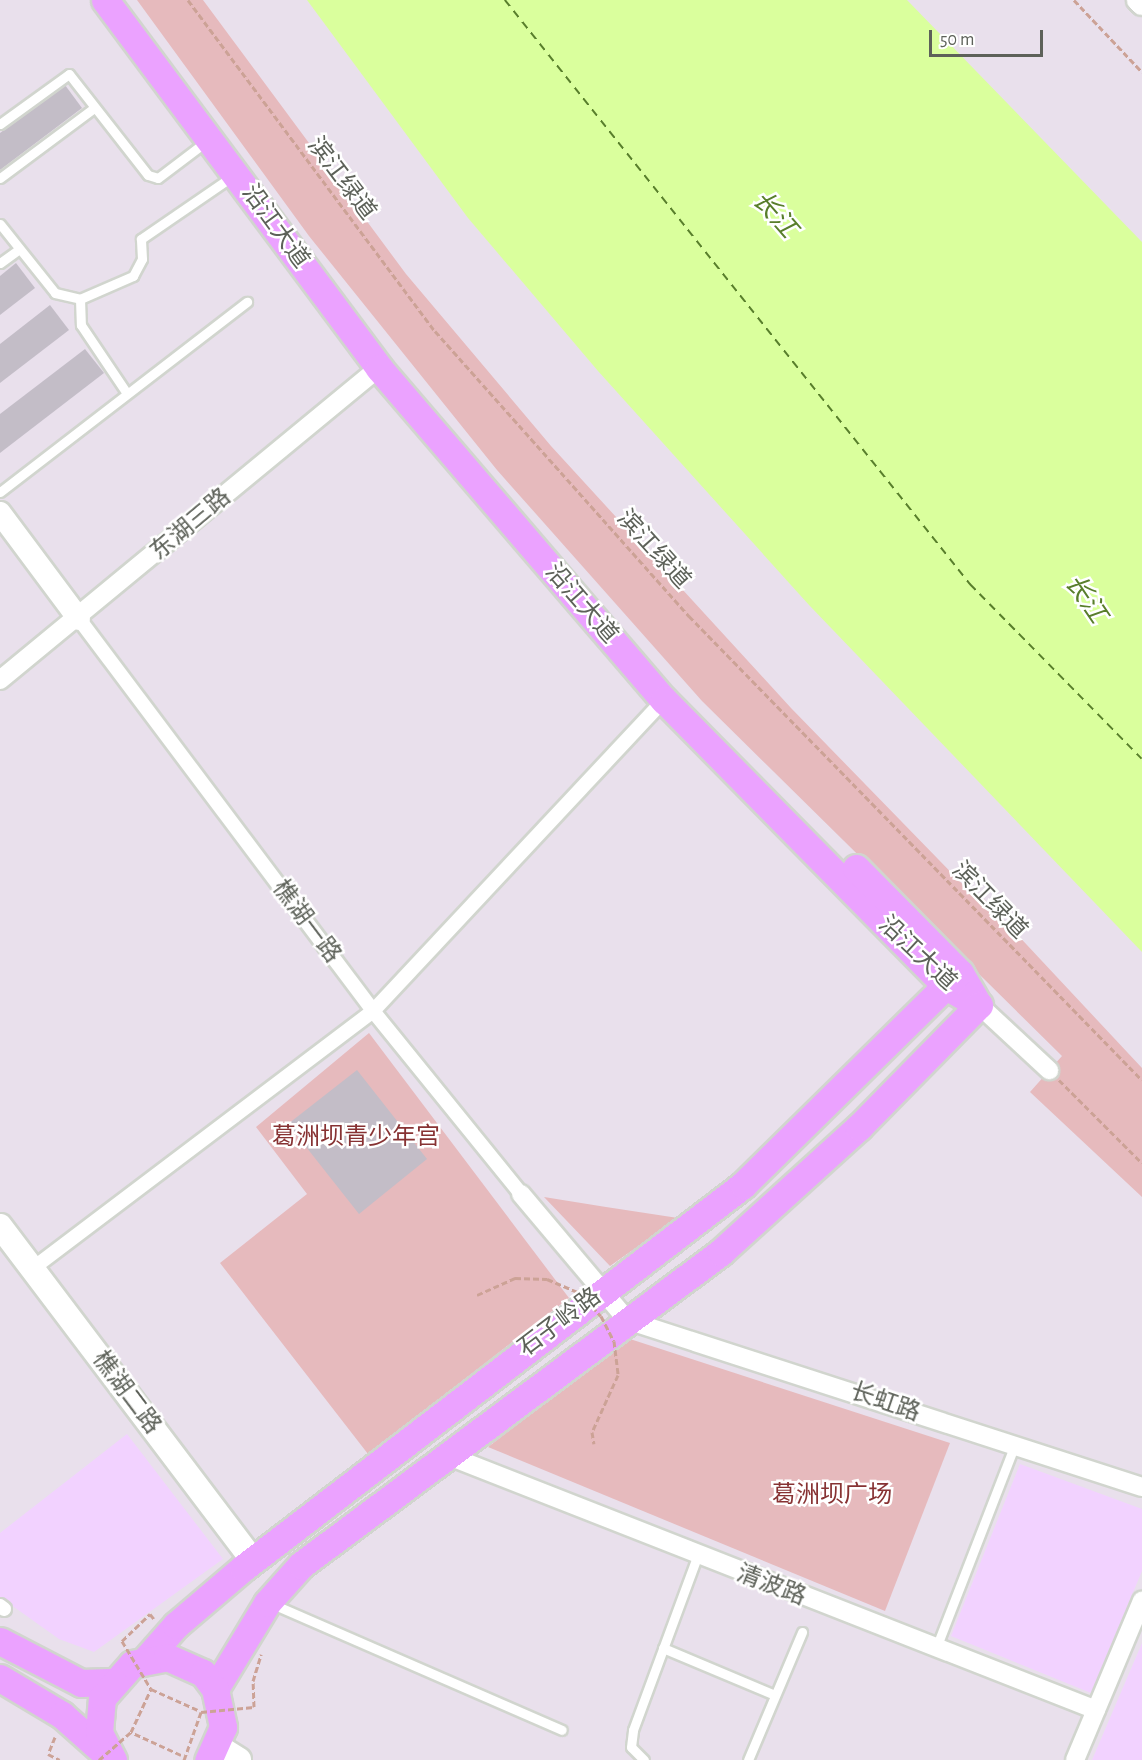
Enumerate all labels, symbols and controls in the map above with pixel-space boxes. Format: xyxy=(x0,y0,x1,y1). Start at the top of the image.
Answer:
scale bar xyxy=(932,18,1046,56)
text: 50 m xyxy=(940,31,974,49)
street label: 滨江绿道 xyxy=(301,132,381,226)
street label: 沿江大道 xyxy=(235,180,315,274)
water label: 长江 xyxy=(745,185,803,245)
street label: 东湖三路 xyxy=(145,483,237,567)
street label: 滨江绿道 xyxy=(610,505,696,595)
street label: 沿江大道 xyxy=(539,558,623,650)
water label: 长江 xyxy=(1058,569,1112,629)
street label: 滨江绿道 xyxy=(945,856,1033,946)
street label: 樵湖一路 xyxy=(266,875,346,969)
street label: 沿江大道 xyxy=(872,911,962,997)
park label: 葛洲坝青少年宫 xyxy=(272,1124,440,1152)
street label: 石子岭路 xyxy=(513,1283,607,1363)
street label: 樵湖二路 xyxy=(86,1346,166,1440)
street label: 长虹路 xyxy=(846,1378,924,1428)
park label: 葛洲坝广场 xyxy=(772,1482,892,1510)
street label: 清波路 xyxy=(732,1560,810,1612)

